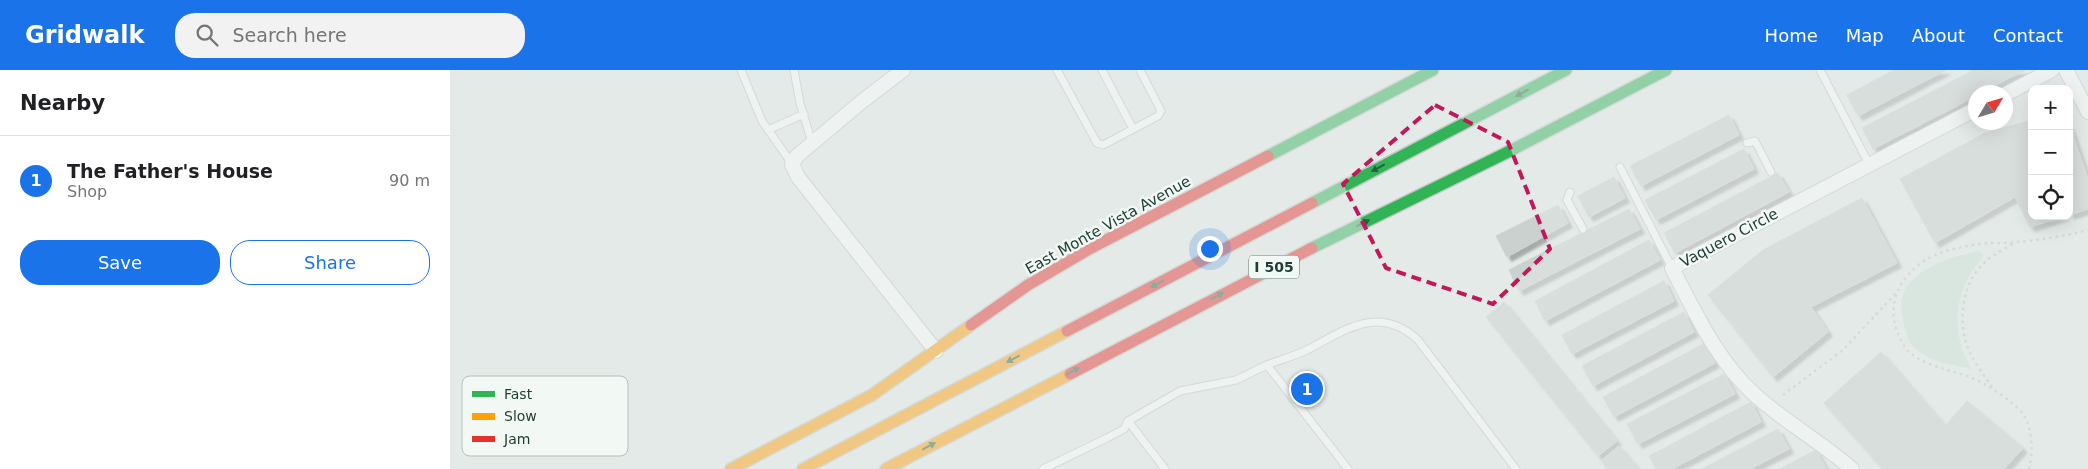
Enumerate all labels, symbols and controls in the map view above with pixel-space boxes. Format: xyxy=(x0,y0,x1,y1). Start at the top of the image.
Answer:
search box xyxy=(175,13,525,58)
text: Gridwalk xyxy=(25,21,145,49)
icon: search xyxy=(193,21,221,49)
text: Search here xyxy=(233,24,347,46)
text: Home xyxy=(1765,25,1818,46)
text: Map xyxy=(1846,25,1884,46)
text: About xyxy=(1912,25,1965,46)
text: Contact xyxy=(1993,25,2063,46)
north arrow xyxy=(1968,85,2013,130)
map controls xyxy=(2028,85,2073,220)
button: + xyxy=(2028,85,2073,130)
one-way arrow xyxy=(1515,89,1530,97)
text: Nearby xyxy=(20,91,105,115)
button: − xyxy=(2028,130,2073,175)
text: The Father's House xyxy=(67,160,273,182)
one-way arrow xyxy=(1371,164,1386,172)
text: 1 xyxy=(30,171,42,190)
text: 90 m xyxy=(389,171,430,190)
street label: East Monte Vista Avenue xyxy=(1022,172,1194,278)
button: locate xyxy=(2028,175,2073,220)
text: Shop xyxy=(67,182,107,201)
street label: Vaquero Circle xyxy=(1677,205,1781,271)
one-way arrow xyxy=(1356,219,1370,227)
your location xyxy=(1197,236,1223,262)
button: Save xyxy=(20,240,220,285)
button: Share xyxy=(230,240,430,285)
road number: I 505 xyxy=(1249,256,1299,278)
one-way arrow xyxy=(1150,280,1164,288)
one-way arrow xyxy=(1210,292,1225,300)
one-way arrow xyxy=(1006,355,1020,363)
one-way arrow xyxy=(1066,367,1080,375)
pin: 1 xyxy=(1291,370,1323,408)
legend xyxy=(462,376,628,456)
text: Fast xyxy=(504,386,533,402)
text: Slow xyxy=(504,408,537,424)
text: Jam xyxy=(503,431,530,447)
one-way arrow xyxy=(922,442,937,450)

